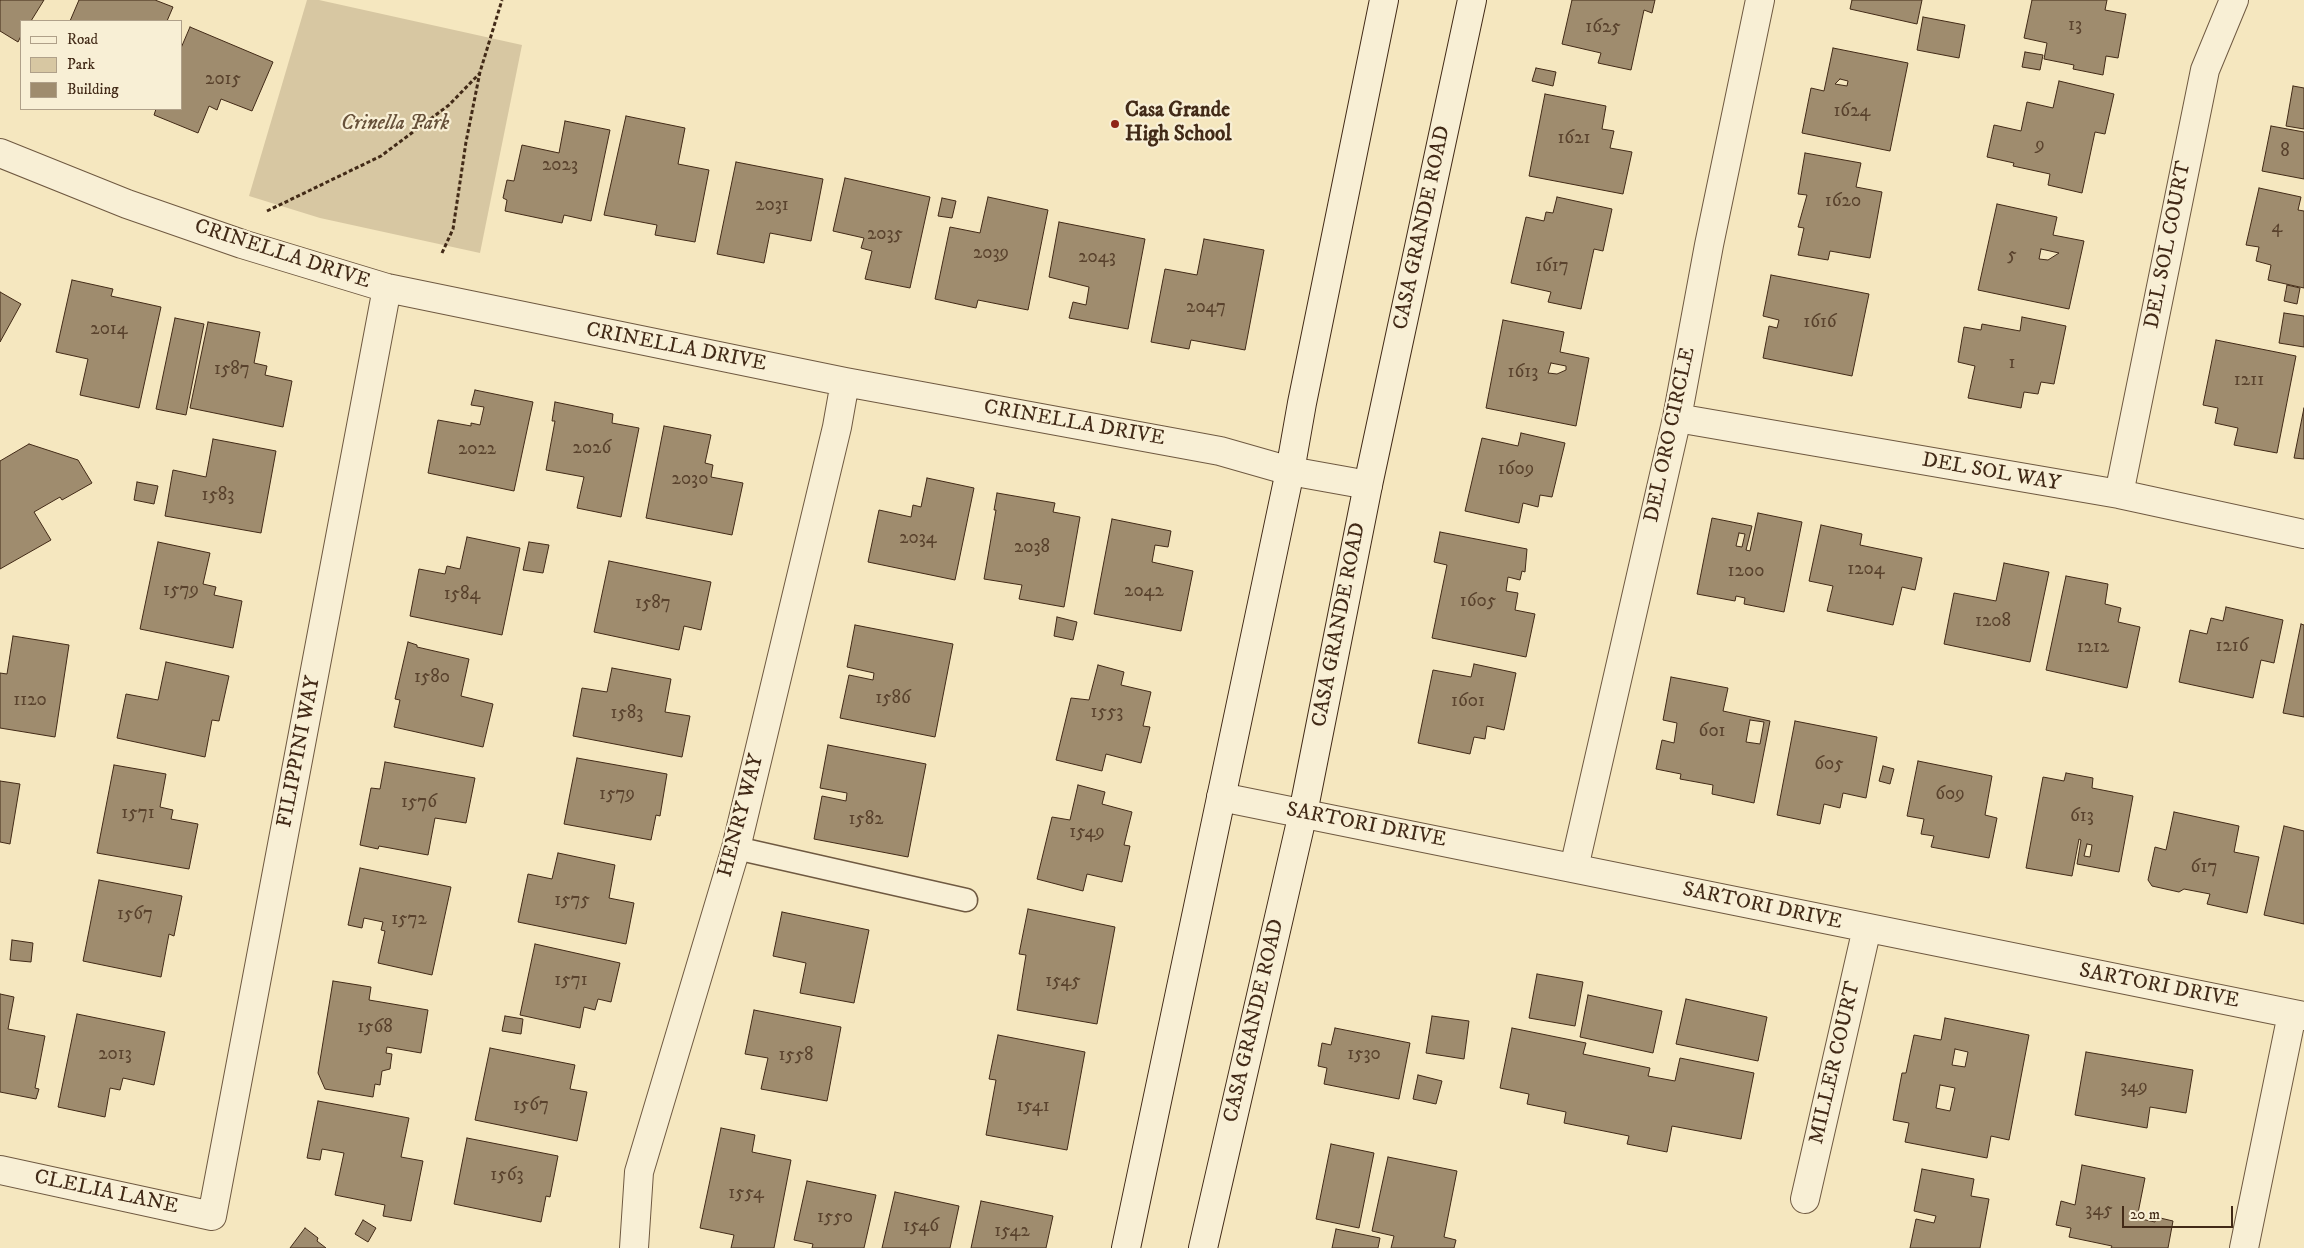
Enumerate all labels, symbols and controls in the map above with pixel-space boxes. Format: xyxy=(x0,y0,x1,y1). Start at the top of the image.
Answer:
house number: 13 xyxy=(2068,15,2082,37)
house number: 1625 xyxy=(1585,17,1621,39)
legend xyxy=(20,20,182,110)
text: Road xyxy=(67,30,98,49)
text: Park xyxy=(67,55,95,74)
house number: 2015 xyxy=(205,69,241,91)
text: Building xyxy=(67,80,119,99)
place label: Casa Grande High School xyxy=(1125,99,1231,149)
house number: 1624 xyxy=(1833,101,1871,123)
park label: Crinella Park xyxy=(341,112,449,138)
marker: Casa Grande High School xyxy=(1109,118,1121,130)
street label: CASA GRANDE ROAD xyxy=(1389,124,1457,332)
house number: 1621 xyxy=(1557,128,1591,150)
house number: 9 xyxy=(2035,135,2045,157)
house number: 8 xyxy=(2280,141,2290,163)
house number: 2023 xyxy=(542,155,578,177)
street label: DEL SOL COURT xyxy=(2140,159,2198,331)
house number: 1620 xyxy=(1825,191,1861,213)
house number: 2031 xyxy=(755,195,789,217)
street label: CRINELLA DRIVE xyxy=(191,215,373,295)
house number: 4 xyxy=(2272,217,2282,239)
house number: 2035 xyxy=(867,224,903,246)
house number: 2039 xyxy=(973,243,1009,265)
house number: 5 xyxy=(2007,245,2017,267)
house number: 2043 xyxy=(1078,247,1116,269)
house number: 1617 xyxy=(1535,256,1569,278)
house number: 2047 xyxy=(1186,297,1226,319)
house number: 1616 xyxy=(1803,312,1837,334)
street label: CRINELLA DRIVE xyxy=(584,318,768,378)
house number: 2014 xyxy=(90,319,128,341)
street label: DEL ORO CIRCLE xyxy=(1640,345,1702,525)
house number: 1 xyxy=(2009,353,2015,375)
house number: 1587 xyxy=(214,359,250,381)
house number: 1613 xyxy=(1508,362,1538,384)
house number: 1211 xyxy=(2234,370,2264,392)
street label: CRINELLA DRIVE xyxy=(982,396,1166,452)
house number: 2026 xyxy=(573,438,611,460)
house number: 2022 xyxy=(458,439,496,461)
street label: DEL SOL WAY xyxy=(1920,448,2062,498)
house number: 1609 xyxy=(1498,459,1534,481)
house number: 2030 xyxy=(672,469,708,491)
house number: 1583 xyxy=(202,485,234,507)
street label: CASA GRANDE ROAD xyxy=(1308,521,1372,729)
house number: 2034 xyxy=(899,528,937,550)
house number: 2038 xyxy=(1014,537,1050,559)
house number: 1204 xyxy=(1847,559,1885,581)
house number: 1200 xyxy=(1728,561,1764,583)
house number: 1579 xyxy=(163,580,199,602)
house number: 2042 xyxy=(1124,581,1164,603)
house number: 1584 xyxy=(444,584,480,606)
house number: 1605 xyxy=(1460,591,1496,613)
house number: 1587 xyxy=(635,593,671,615)
house number: 1208 xyxy=(1975,611,2011,633)
house number: 1216 xyxy=(2215,636,2249,658)
house number: 1212 xyxy=(2077,637,2109,659)
house number: 1580 xyxy=(414,667,450,689)
street label: FILIPPINI WAY xyxy=(273,674,327,830)
house number: 1586 xyxy=(875,688,911,710)
house number: 1120 xyxy=(13,690,47,712)
house number: 1601 xyxy=(1451,691,1485,713)
house number: 1553 xyxy=(1091,702,1123,724)
house number: 1583 xyxy=(611,703,643,725)
house number: 601 xyxy=(1698,721,1726,743)
street label: HENRY WAY xyxy=(714,752,770,880)
house number: 605 xyxy=(1814,754,1844,776)
house number: 1579 xyxy=(599,784,635,806)
house number: 609 xyxy=(1935,784,1965,806)
house number: 1576 xyxy=(401,792,437,814)
street label: SARTORI DRIVE xyxy=(1284,798,1448,854)
house number: 1571 xyxy=(121,803,155,825)
house number: 613 xyxy=(2070,806,2094,828)
house number: 1582 xyxy=(848,809,884,831)
house number: 1549 xyxy=(1069,822,1105,844)
house number: 617 xyxy=(2191,857,2217,879)
street label: SARTORI DRIVE xyxy=(1680,878,1844,936)
house number: 1575 xyxy=(554,890,590,912)
house number: 1567 xyxy=(117,904,153,926)
house number: 1572 xyxy=(391,909,427,931)
street label: CASA GRANDE ROAD xyxy=(1219,917,1291,1125)
street label: SARTORI DRIVE xyxy=(2077,959,2241,1015)
house number: 1571 xyxy=(554,970,588,992)
house number: 1545 xyxy=(1045,971,1081,993)
street label: MILLER COURT xyxy=(1805,979,1867,1147)
house number: 1568 xyxy=(357,1017,393,1039)
house number: 2013 xyxy=(98,1044,132,1066)
house number: 1530 xyxy=(1347,1044,1381,1066)
house number: 1558 xyxy=(778,1045,814,1067)
house number: 349 xyxy=(2120,1077,2148,1099)
house number: 1567 xyxy=(513,1095,549,1117)
house number: 1541 xyxy=(1016,1096,1050,1118)
street label: CLELIA LANE xyxy=(32,1165,180,1221)
house number: 1563 xyxy=(490,1165,524,1187)
house number: 1554 xyxy=(728,1183,764,1205)
scale bar xyxy=(2124,1196,2235,1228)
house number: 345 xyxy=(2085,1200,2113,1222)
text: 20 m xyxy=(2130,1205,2160,1224)
house number: 1550 xyxy=(817,1207,853,1229)
house number: 1546 xyxy=(903,1216,939,1238)
house number: 1542 xyxy=(994,1221,1030,1243)

